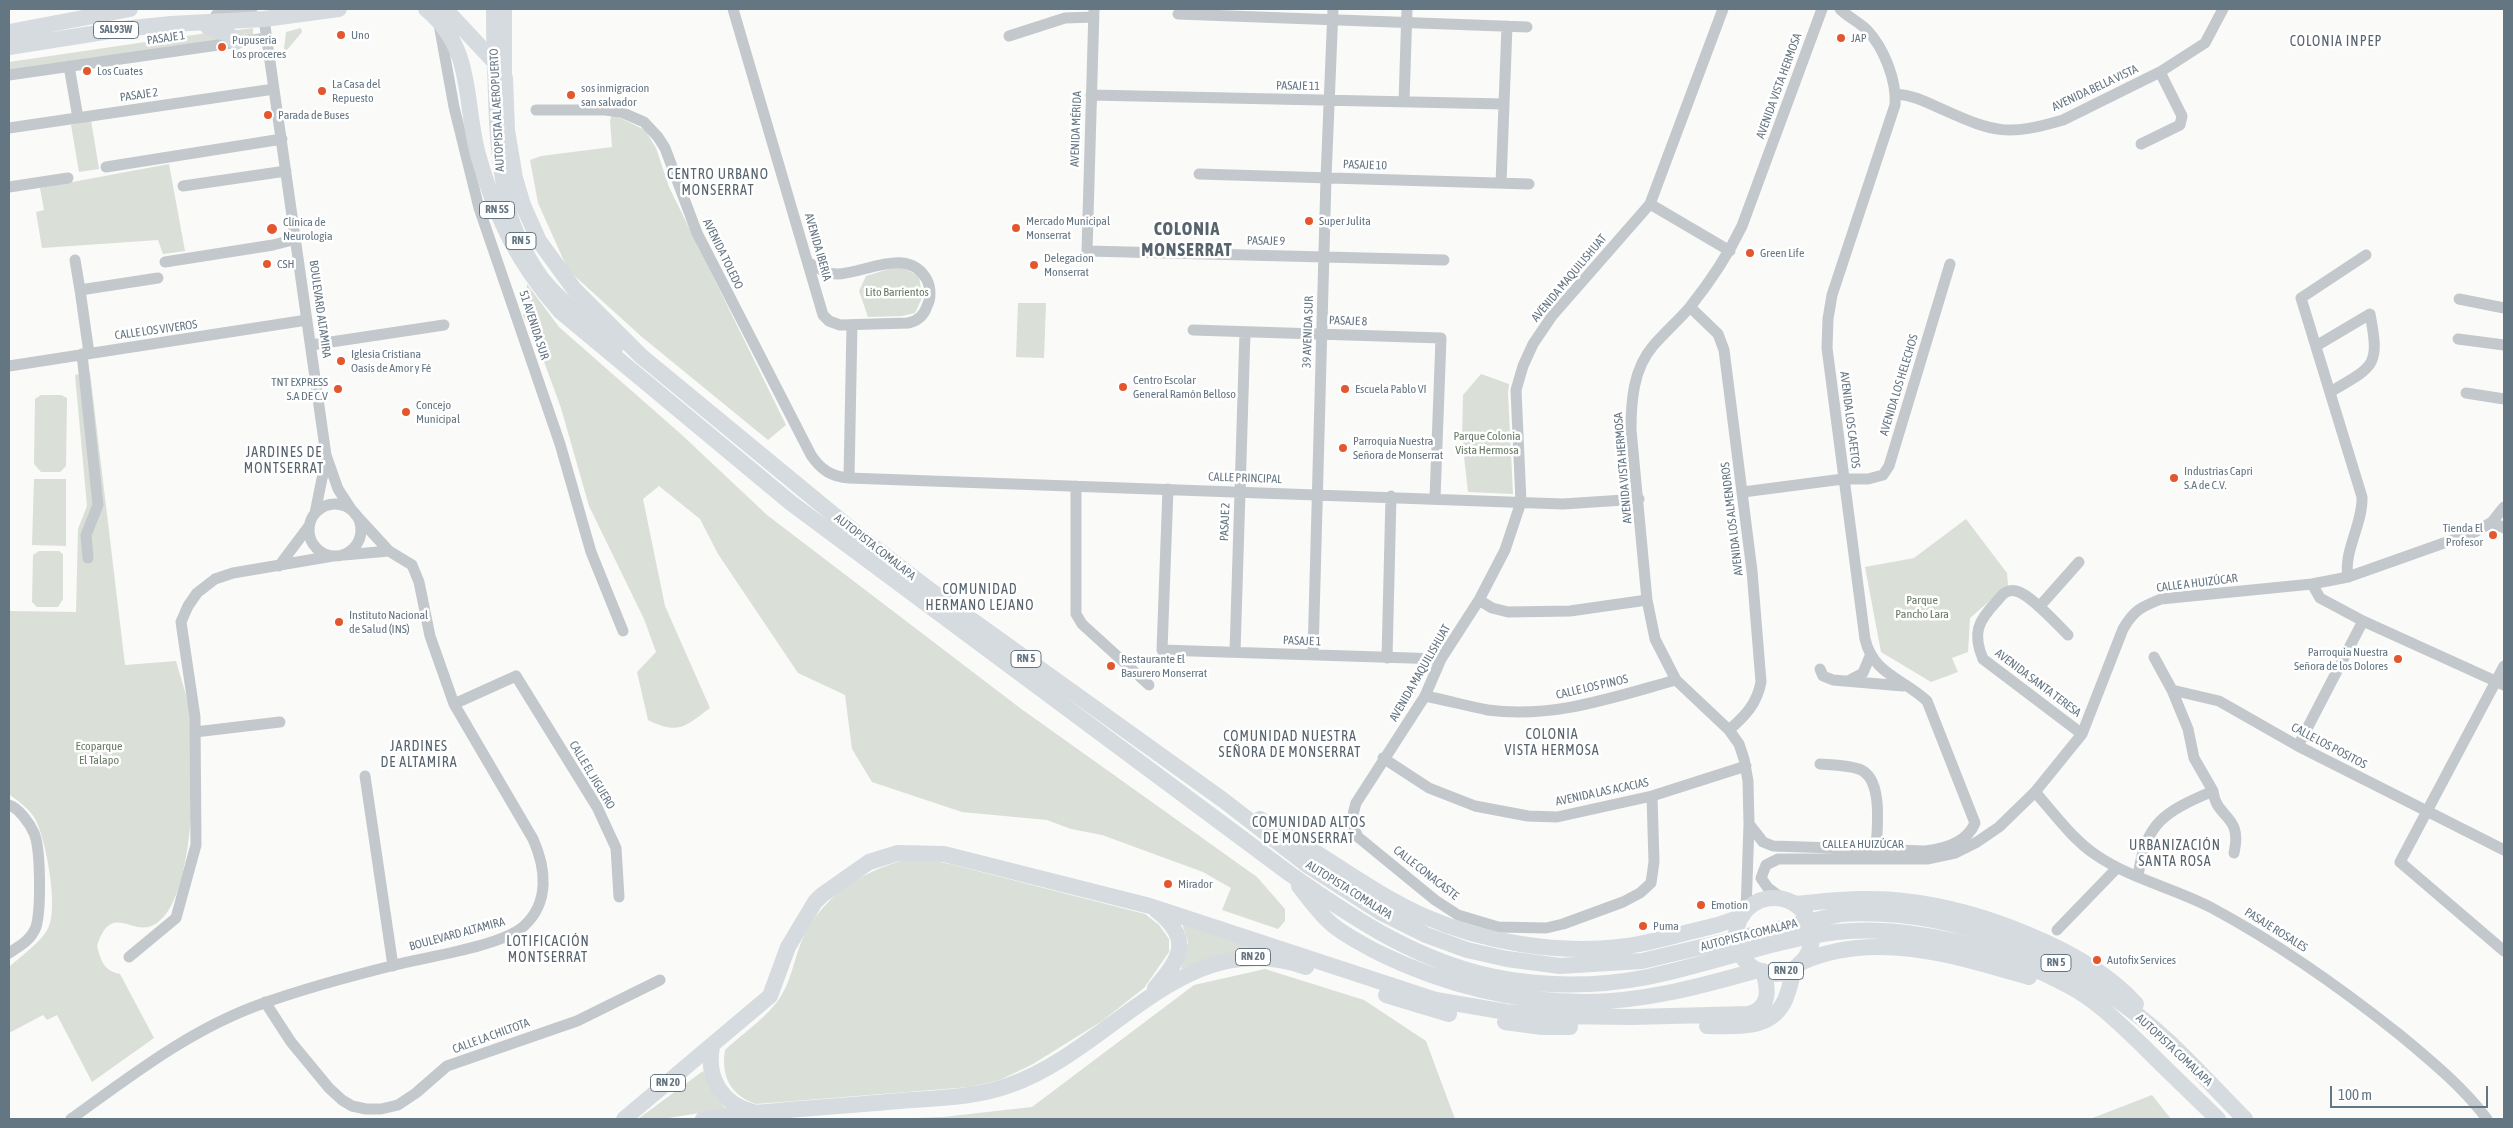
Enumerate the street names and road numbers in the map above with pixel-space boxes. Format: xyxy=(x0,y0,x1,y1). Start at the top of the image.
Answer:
road number: SAL93W xyxy=(94,22,138,38)
street label: PASAJE 1 xyxy=(146,28,186,48)
street label: AVENIDA VISTA HERMOSA xyxy=(1753,31,1805,141)
street label: AUTOPISTA AL AEROPUERTO xyxy=(487,48,507,172)
street label: AVENIDA BELLA VISTA xyxy=(2050,62,2140,114)
street label: PASAJE 11 xyxy=(1276,78,1320,94)
street label: PASAJE 2 xyxy=(119,85,159,105)
street label: AVENIDA MÉRIDA xyxy=(1067,91,1085,167)
street label: PASAJE 10 xyxy=(1343,157,1387,173)
road number: RN 5S xyxy=(480,202,514,218)
street label: AVENIDA IBERIA xyxy=(801,211,835,283)
street label: AVENIDA TOLEDO xyxy=(700,216,746,292)
street label: AVENIDA MAQUILISHUAT xyxy=(1528,231,1610,325)
road number: RN 5 xyxy=(506,232,536,250)
street label: PASAJE 9 xyxy=(1247,233,1285,249)
street label: BOULEVARD ALTAMIRA xyxy=(306,259,334,359)
street label: 51 AVENIDA SUR xyxy=(516,289,552,361)
street label: 39 AVENIDA SUR xyxy=(1300,296,1316,368)
street label: PASAJE 8 xyxy=(1329,313,1367,329)
street label: CALLE LOS VIVEROS xyxy=(114,317,198,343)
street label: AVENIDA LOS HELECHOS xyxy=(1877,333,1921,437)
street label: AVENIDA LOS CAFETOS xyxy=(1837,371,1863,469)
street label: AVENIDA VISTA HERMOSA xyxy=(1611,412,1635,524)
street label: AVENIDA LOS ALMENDROS xyxy=(1718,461,1746,577)
street label: CALLE PRINCIPAL xyxy=(1208,470,1282,486)
street label: PASAJE 2 xyxy=(1217,503,1233,541)
street label: AUTOPISTA COMALAPA xyxy=(831,511,919,583)
street label: CALLE A HUIZÚCAR xyxy=(2156,571,2238,595)
street label: AVENIDA MAQUILISHUAT xyxy=(1386,622,1454,724)
street label: PASAJE 1 xyxy=(1283,633,1321,649)
street label: AVENIDA SANTA TERESA xyxy=(1992,646,2084,720)
road number: RN 5 xyxy=(1011,651,1041,668)
street label: CALLE LOS PINOS xyxy=(1555,672,1629,702)
street label: CALLE LOS POSITOS xyxy=(2289,720,2369,772)
street label: CALLE EL JIGUERO xyxy=(566,738,618,812)
street label: AVENIDA LAS ACACIAS xyxy=(1554,775,1650,809)
street label: CALLE A HUIZÚCAR xyxy=(1822,837,1904,851)
street label: CALLE CONACASTE xyxy=(1390,843,1462,903)
street label: AUTOPISTA COMALAPA xyxy=(1303,858,1395,922)
street label: PASAJE ROSALES xyxy=(2242,905,2310,955)
street label: BOULEVARD ALTAMIRA xyxy=(408,914,506,954)
street label: AUTOPISTA COMALAPA xyxy=(1699,916,1799,954)
road number: RN 20 xyxy=(1236,949,1270,966)
road number: RN 5 xyxy=(2041,954,2071,971)
road number: RN 20 xyxy=(1768,962,1804,979)
street label: AUTOPISTA COMALAPA xyxy=(2133,1011,2215,1089)
street label: CALLE LA CHILTOTA xyxy=(451,1015,531,1057)
road number: RN 20 xyxy=(650,1074,686,1092)

